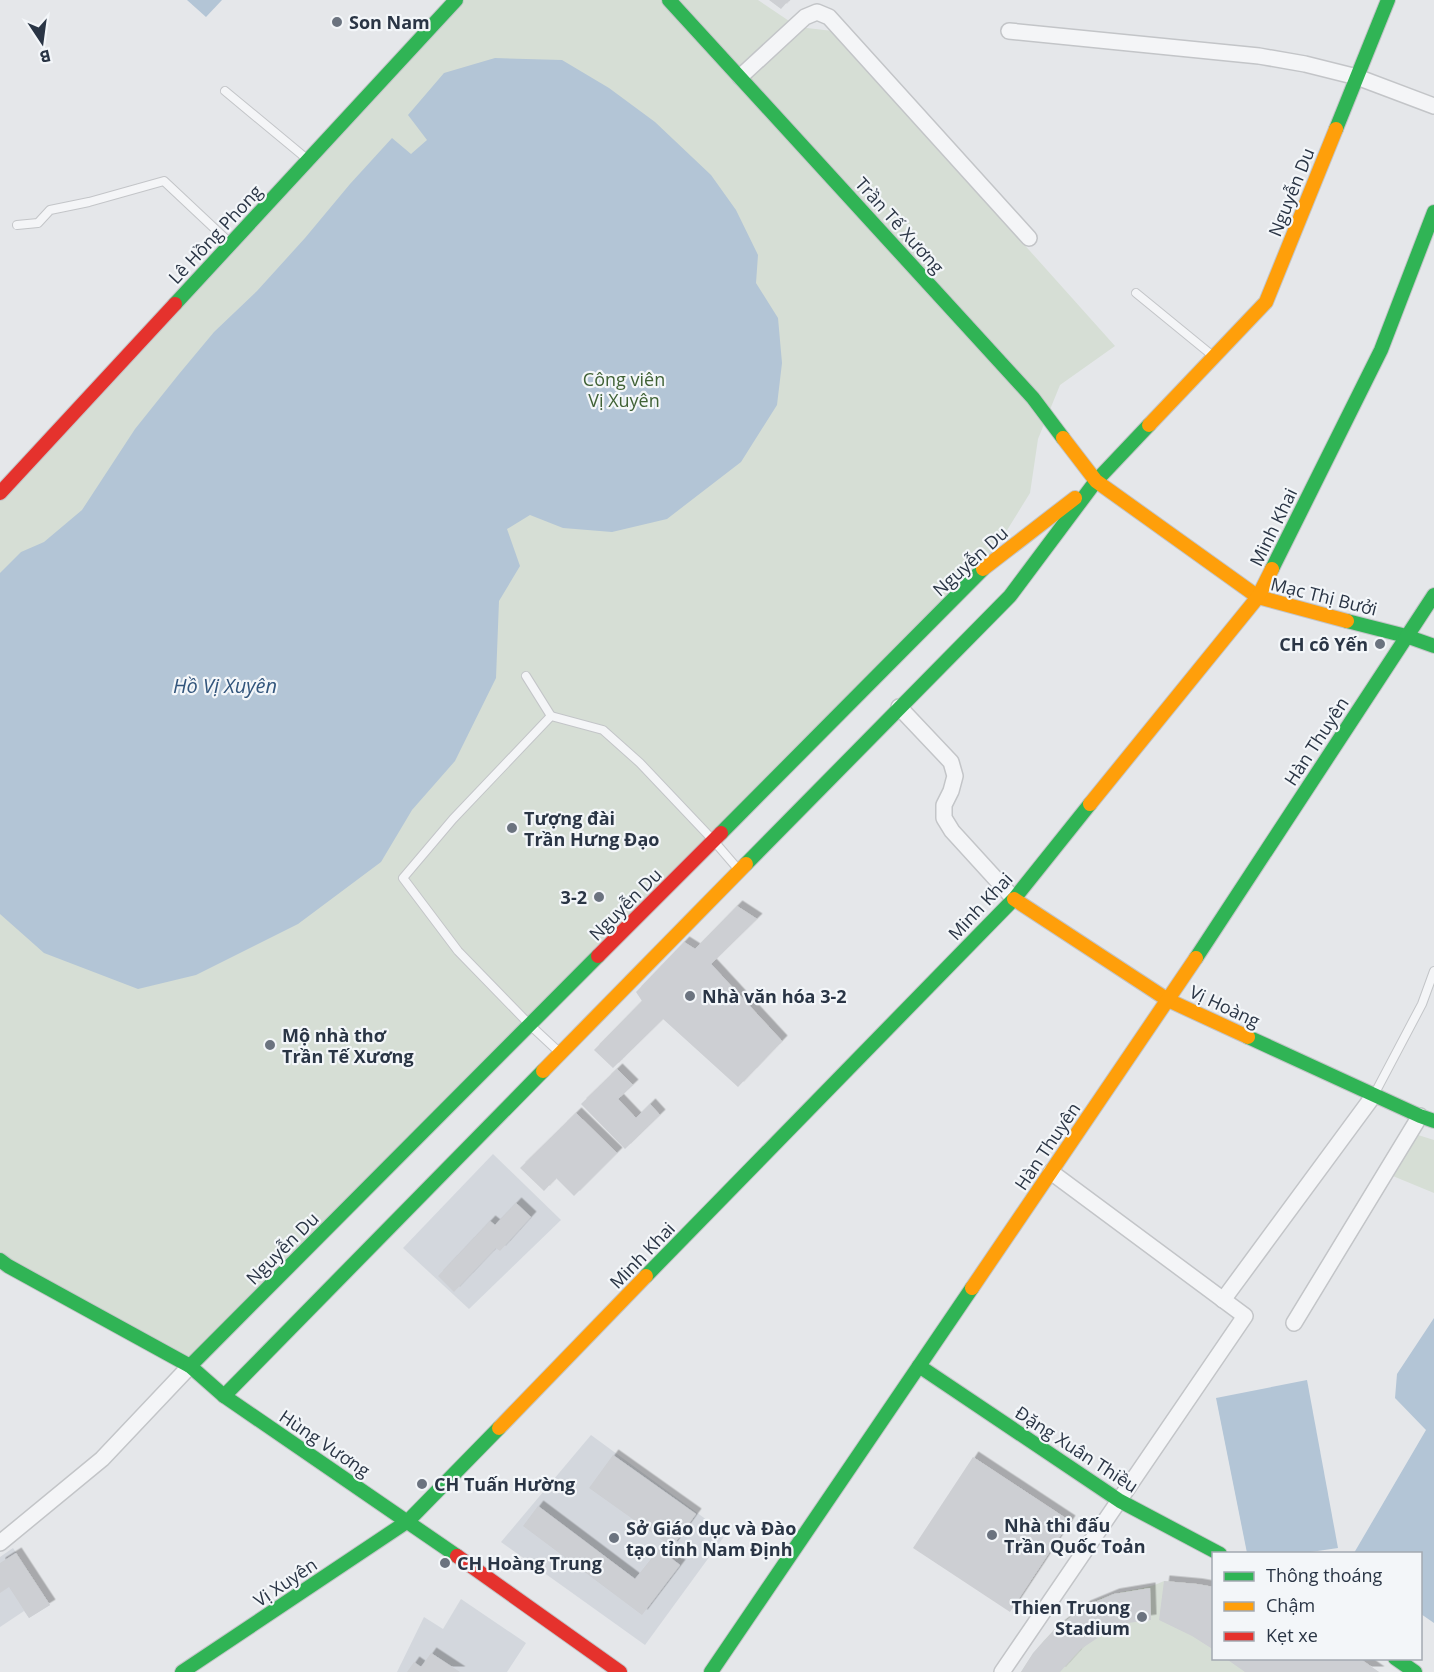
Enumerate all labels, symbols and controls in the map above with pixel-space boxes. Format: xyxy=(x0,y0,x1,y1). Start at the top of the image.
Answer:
place label: Son Nam xyxy=(349,10,430,34)
north arrow xyxy=(12,12,72,72)
marker: Son Nam xyxy=(330,15,344,29)
text: B xyxy=(38,45,53,69)
street label: Nguyễn Du xyxy=(1262,144,1320,240)
street label: Trần Tế Xương xyxy=(850,172,950,278)
street label: Lê Hồng Phong xyxy=(163,179,267,289)
park label: Công viên Vị Xuyên xyxy=(583,367,665,412)
street label: Minh Khai xyxy=(1244,484,1302,570)
street label: Nguyễn Du xyxy=(927,521,1013,601)
street label: Mạc Thị Bưởi xyxy=(1268,571,1380,621)
place label: CH cô Yến xyxy=(1279,632,1368,656)
marker: CH cô Yến xyxy=(1373,637,1387,651)
water label: Hồ Vị Xuyên xyxy=(173,672,277,699)
street label: Hàn Thuyên xyxy=(1278,692,1354,790)
place label: Tượng đài Trần Hưng Đạo xyxy=(524,806,659,851)
marker: Tượng đài Trần Hưng Đạo xyxy=(505,821,519,835)
street label: Nguyễn Du xyxy=(584,863,666,945)
street label: Minh Khai xyxy=(943,867,1017,945)
place label: 3-2 xyxy=(561,885,587,909)
marker: 3-2 xyxy=(592,890,606,904)
street label: Vị Hoàng xyxy=(1186,979,1264,1033)
place label: Nhà văn hóa 3-2 xyxy=(702,984,847,1008)
marker: Nhà văn hóa 3-2 xyxy=(683,989,697,1003)
place label: Mộ nhà thơ Trần Tế Xương xyxy=(282,1023,414,1068)
marker: Mộ nhà thơ Trần Tế Xương xyxy=(263,1038,277,1052)
street label: Hàn Thuyên xyxy=(1009,1097,1085,1195)
street label: Nguyễn Du xyxy=(241,1207,323,1289)
street label: Minh Khai xyxy=(604,1216,680,1294)
street label: Đặng Xuân Thiều xyxy=(1011,1400,1143,1498)
street label: Hùng Vương xyxy=(275,1404,375,1482)
place label: CH Tuấn Hường xyxy=(434,1472,575,1496)
marker: CH Tuấn Hường xyxy=(415,1477,429,1491)
place label: Nhà thi đấu Trần Quốc Toản xyxy=(1004,1513,1145,1558)
place label: Sở Giáo dục và Đào tạo tỉnh Nam Định xyxy=(626,1516,796,1561)
marker: Nhà thi đấu Trần Quốc Toản xyxy=(985,1528,999,1542)
marker: Sở Giáo dục và Đào tạo tỉnh Nam Định xyxy=(607,1531,621,1545)
place label: CH Hoàng Trung xyxy=(457,1551,602,1575)
street label: Vị Xuyên xyxy=(249,1552,321,1612)
legend xyxy=(1212,1552,1422,1660)
marker: CH Hoàng Trung xyxy=(438,1556,452,1570)
text: Thông thoáng xyxy=(1266,1563,1383,1587)
text: Chậm xyxy=(1266,1593,1315,1617)
place label: Thien Truong Stadium xyxy=(1012,1595,1130,1640)
marker: Thien Truong Stadium xyxy=(1135,1610,1149,1624)
text: Kẹt xe xyxy=(1266,1623,1318,1647)

